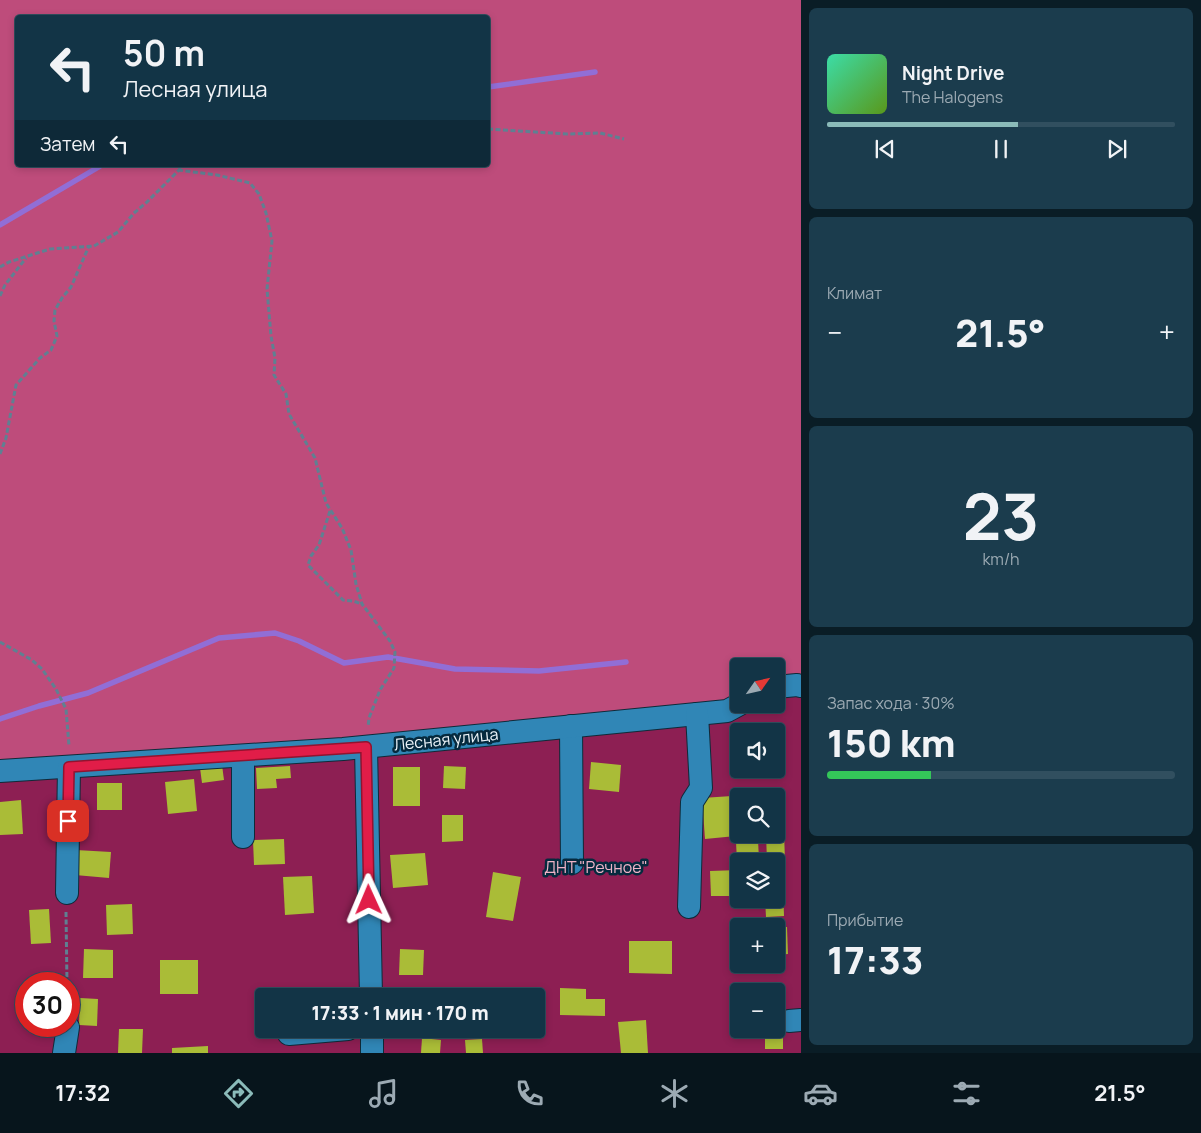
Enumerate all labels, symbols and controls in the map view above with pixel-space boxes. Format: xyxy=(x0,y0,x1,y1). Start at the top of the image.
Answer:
text: 50 m xyxy=(123,29,205,77)
icon: left xyxy=(40,35,105,100)
text: Night Drive xyxy=(902,60,1004,86)
text: Лесная улица xyxy=(123,74,267,104)
text: The Halogens xyxy=(902,86,1003,108)
icon: left xyxy=(105,130,133,158)
text: Затем xyxy=(40,131,95,157)
icon: previous xyxy=(871,135,899,163)
icon: pause xyxy=(987,135,1015,163)
icon: next xyxy=(1103,135,1131,163)
text: Климат xyxy=(827,282,882,304)
text: 21.5° xyxy=(955,306,1046,358)
text: − xyxy=(827,313,842,351)
text: + xyxy=(1159,313,1175,351)
text: 23 xyxy=(963,471,1039,560)
text: km/h xyxy=(982,548,1020,570)
north arrow xyxy=(730,658,785,712)
map controls xyxy=(730,658,785,1038)
text: Запас хода · 30% xyxy=(827,692,955,714)
text: 150 km xyxy=(827,716,956,768)
street label: Лесная улица xyxy=(393,723,499,755)
button: sound xyxy=(730,723,785,778)
button: search xyxy=(730,788,785,843)
pin xyxy=(47,800,89,842)
icon: arrive xyxy=(54,807,82,835)
button: layers xyxy=(730,853,785,908)
park label: ДНТ "Речное" xyxy=(544,856,648,878)
position arrow xyxy=(342,873,394,925)
text: Прибытие xyxy=(827,909,903,931)
button: + xyxy=(730,918,785,973)
text: 17:33 xyxy=(827,933,923,985)
speed limit sign: 30 xyxy=(15,972,80,1037)
button: − xyxy=(730,983,785,1038)
text: 17:33 · 1 мин · 170 m xyxy=(311,1000,489,1026)
icon: directions xyxy=(221,1076,256,1111)
icon: music xyxy=(366,1076,401,1111)
icon: phone xyxy=(512,1076,547,1111)
icon: climate xyxy=(657,1076,692,1111)
icon: car xyxy=(803,1076,838,1111)
icon: filters xyxy=(949,1076,984,1111)
text: 17:32 xyxy=(55,1078,110,1108)
text: 21.5° xyxy=(1094,1078,1146,1108)

